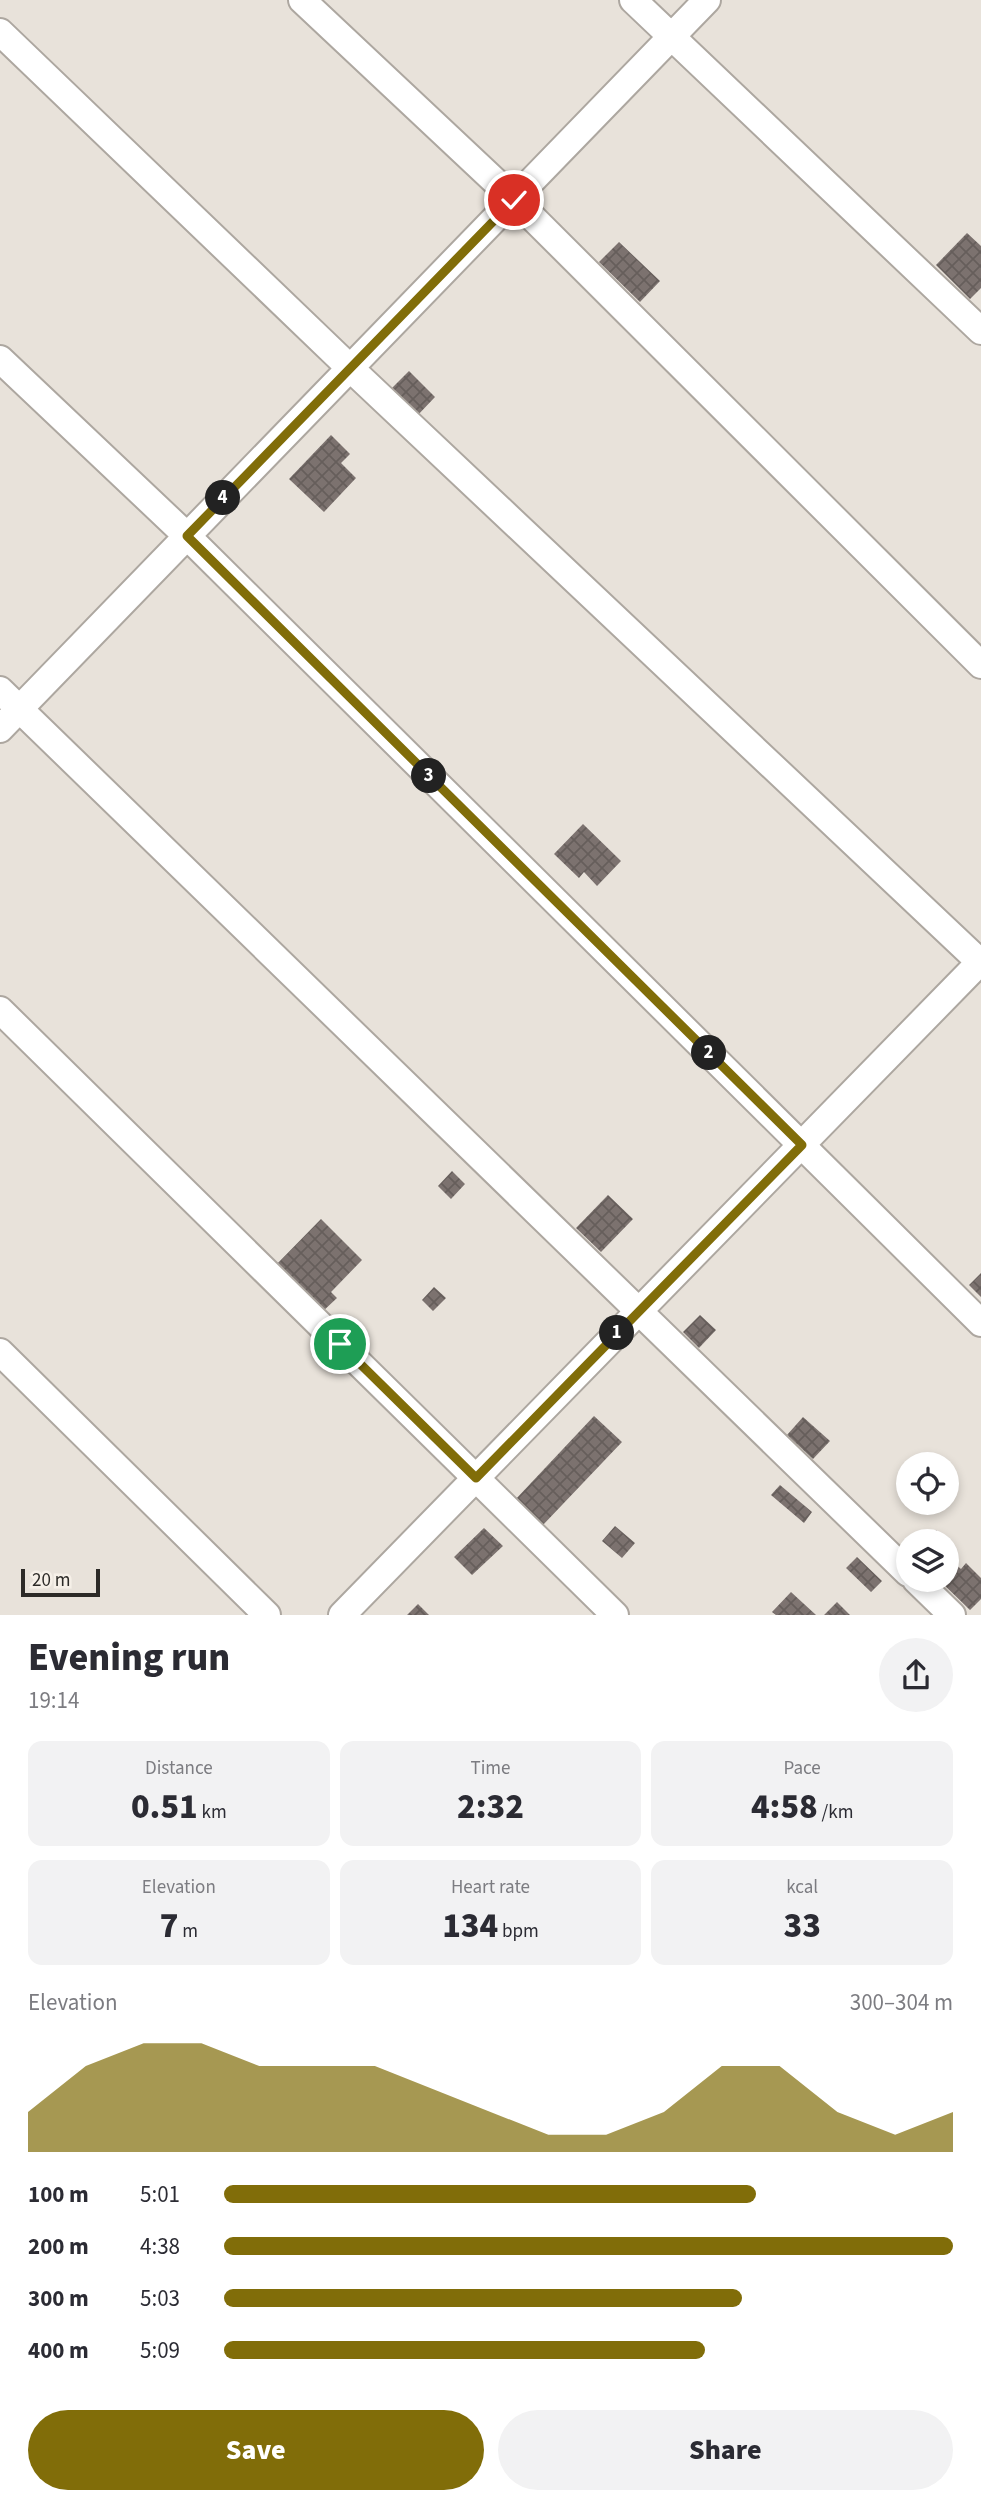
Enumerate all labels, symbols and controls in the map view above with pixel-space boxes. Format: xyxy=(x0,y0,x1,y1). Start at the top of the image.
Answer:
pin xyxy=(484,170,544,230)
icon: check xyxy=(495,181,533,219)
pin: 4 xyxy=(206,480,241,516)
text: 4 xyxy=(217,484,228,511)
pin: 3 xyxy=(412,758,446,794)
text: 3 xyxy=(423,762,434,789)
pin: 2 xyxy=(692,1036,726,1070)
text: 2 xyxy=(703,1039,714,1066)
pin xyxy=(310,1314,370,1374)
pin: 1 xyxy=(600,1316,634,1350)
text: 1 xyxy=(611,1319,622,1346)
icon: arrive xyxy=(321,1325,359,1363)
map controls xyxy=(896,1452,959,1592)
button: locate xyxy=(896,1452,959,1515)
button: layers xyxy=(896,1529,959,1592)
scale bar xyxy=(21,1566,100,1598)
text: 20 m xyxy=(32,1567,70,1594)
text: Evening run xyxy=(28,1631,230,1685)
button: share xyxy=(879,1638,953,1712)
text: 19:14 xyxy=(28,1684,79,1717)
text: Distance xyxy=(145,1755,213,1782)
text: Time xyxy=(470,1755,511,1782)
text: Pace xyxy=(784,1755,821,1782)
text: 0.51 xyxy=(131,1782,198,1832)
text: 2:32 xyxy=(457,1782,524,1832)
text: 4:58 xyxy=(751,1782,818,1832)
text: km xyxy=(198,1799,227,1826)
text: /km xyxy=(818,1799,853,1826)
text: Elevation xyxy=(142,1874,216,1901)
text: Heart rate xyxy=(451,1874,530,1901)
text: kcal xyxy=(786,1874,818,1901)
text: 7 xyxy=(160,1901,178,1951)
text: 134 xyxy=(442,1901,498,1951)
text: 33 xyxy=(783,1901,821,1951)
text: m xyxy=(178,1918,198,1945)
text: bpm xyxy=(498,1918,539,1945)
text: Elevation xyxy=(28,1986,118,2019)
text: 300–304 m xyxy=(850,1986,953,2019)
text: 100 m xyxy=(28,2178,89,2211)
text: 5:01 xyxy=(140,2178,180,2211)
text: 200 m xyxy=(28,2230,89,2263)
text: 4:38 xyxy=(140,2230,180,2263)
text: 300 m xyxy=(28,2282,89,2315)
text: 5:03 xyxy=(140,2282,180,2315)
text: 400 m xyxy=(28,2334,89,2367)
text: 5:09 xyxy=(140,2334,180,2367)
button: Save xyxy=(28,2410,484,2490)
button: Share xyxy=(498,2410,953,2490)

